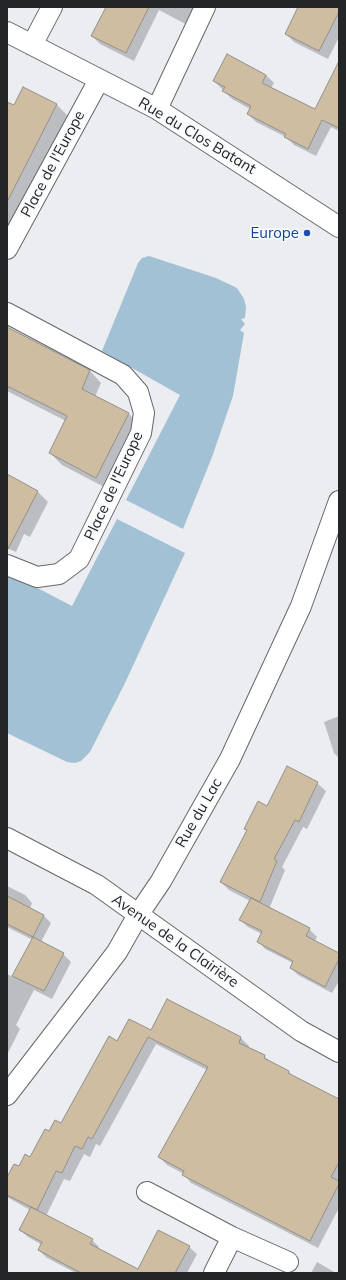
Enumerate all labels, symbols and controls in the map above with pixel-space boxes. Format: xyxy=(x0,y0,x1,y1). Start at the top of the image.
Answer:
street label: Rue du Clos Batant xyxy=(135,94,259,178)
street label: Place de l'Europe xyxy=(17,108,89,220)
place label: Europe xyxy=(250,224,299,242)
marker: Europe xyxy=(302,228,312,238)
street label: Place de l'Europe xyxy=(81,429,147,543)
street label: Rue du Lac xyxy=(172,775,226,851)
street label: Avenue de la Clairière xyxy=(108,890,242,992)

